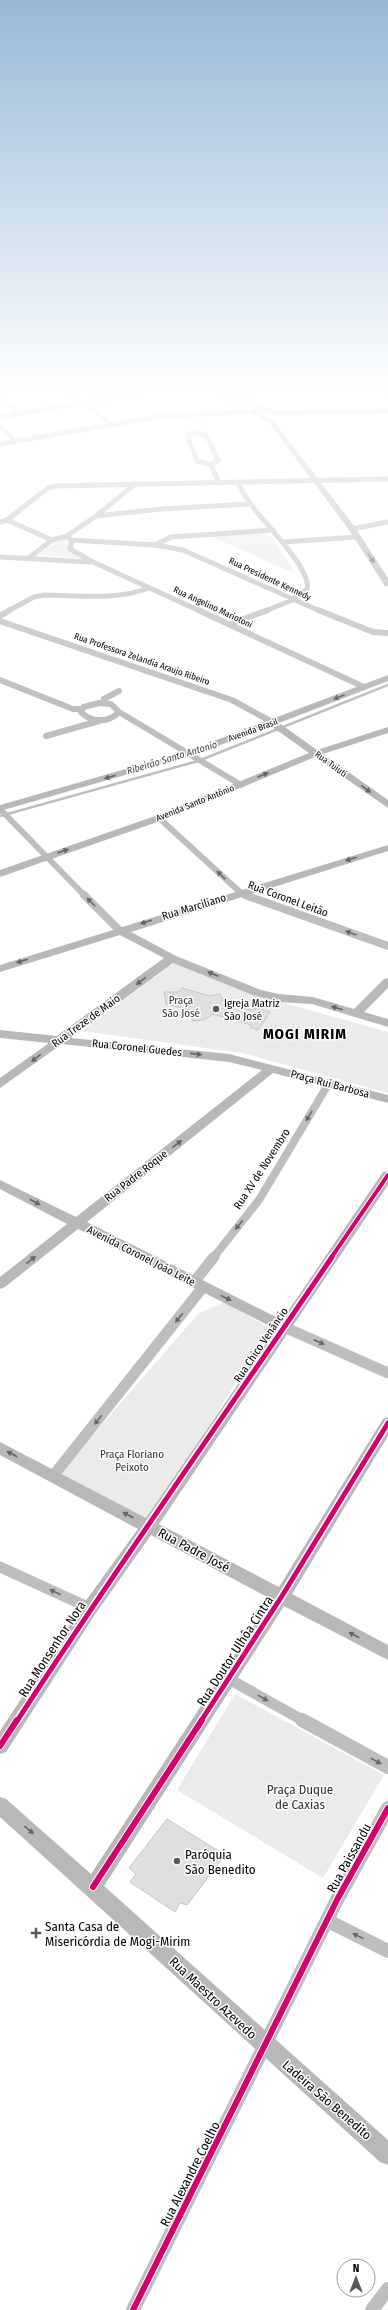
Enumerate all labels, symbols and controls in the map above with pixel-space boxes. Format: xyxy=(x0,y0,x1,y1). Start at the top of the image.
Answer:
one-way arrow xyxy=(367,553,375,564)
street label: Rua Presidente Kennedy xyxy=(227,556,313,602)
street label: Rua Angelino Mariotoni xyxy=(172,584,254,630)
street label: Rua Professora Zelandia Araujo Ribeiro xyxy=(73,631,211,687)
one-way arrow xyxy=(333,694,344,700)
street label: Avenida Brasil xyxy=(227,716,280,744)
water label: Ribeirão Santo Antonio xyxy=(125,739,219,777)
street label: Rua Tuiuti xyxy=(313,749,349,779)
one-way arrow xyxy=(258,772,270,778)
one-way arrow xyxy=(104,774,116,780)
street label: Avenida Santo Antônio xyxy=(154,783,236,823)
one-way arrow xyxy=(361,785,371,793)
one-way arrow xyxy=(58,848,70,854)
one-way arrow xyxy=(344,856,356,862)
one-way arrow xyxy=(216,871,226,880)
street label: Rua Coronel Leitão xyxy=(246,878,330,920)
street label: Rua Marciliano xyxy=(160,891,228,923)
one-way arrow xyxy=(87,897,96,907)
one-way arrow xyxy=(140,919,152,925)
one-way arrow xyxy=(345,930,357,936)
one-way arrow xyxy=(16,958,28,964)
one-way arrow xyxy=(207,971,219,978)
one-way arrow xyxy=(135,977,146,985)
street label: Rua Treze de Maio xyxy=(49,992,123,1050)
park label: Praça São José xyxy=(162,994,200,1020)
place label: Igreja Matriz São José xyxy=(224,997,280,1023)
marker: Igreja Matriz São José xyxy=(211,1004,221,1014)
one-way arrow xyxy=(331,1005,343,1011)
district label: MOGI MIRIM xyxy=(263,1025,347,1043)
street label: Rua Coronel Guedes xyxy=(91,1037,183,1059)
one-way arrow xyxy=(190,1051,202,1058)
one-way arrow xyxy=(30,1054,41,1062)
street label: Praça Rui Barbosa xyxy=(289,1067,371,1101)
one-way arrow xyxy=(306,1110,313,1122)
street label: Rua XV de Novembro xyxy=(231,1126,293,1212)
one-way arrow xyxy=(171,1140,182,1149)
street label: Rua Padre Roque xyxy=(102,1147,170,1205)
one-way arrow xyxy=(29,1199,40,1205)
one-way arrow xyxy=(234,1220,243,1231)
street label: Avenida Coronel João Leite xyxy=(85,1223,197,1289)
one-way arrow xyxy=(25,1255,36,1264)
one-way arrow xyxy=(220,1295,231,1301)
street label: Rua Chico Venâncio xyxy=(231,1305,291,1385)
one-way arrow xyxy=(174,1312,183,1323)
one-way arrow xyxy=(314,1340,326,1346)
one-way arrow xyxy=(93,1414,102,1425)
park label: Praça Floriano Peixoto xyxy=(100,1448,164,1474)
one-way arrow xyxy=(7,1451,18,1458)
one-way arrow xyxy=(122,1511,133,1518)
street label: Rua Padre José xyxy=(156,1525,232,1575)
one-way arrow xyxy=(49,1589,60,1595)
street label: Rua Doutor Ulhôa Cintra xyxy=(194,1593,276,1709)
street label: Rua Monsenhor Nora xyxy=(15,1598,89,1700)
one-way arrow xyxy=(348,1631,359,1638)
one-way arrow xyxy=(257,1694,269,1701)
one-way arrow xyxy=(370,1757,382,1764)
park label: Praça Duque de Caxias xyxy=(267,1782,333,1812)
street label: Rua Paissandu xyxy=(324,1821,374,1895)
one-way arrow xyxy=(24,1826,35,1835)
place label: Paróquia São Benedito xyxy=(185,1847,256,1877)
marker: Paróquia São Benedito xyxy=(172,1856,182,1866)
place label: Santa Casa de Misericórdia de Mogi-Mirim xyxy=(45,1919,190,1949)
marker: Santa Casa de Misericórdia de Mogi-Mirim xyxy=(30,1927,42,1939)
one-way arrow xyxy=(352,1933,364,1939)
street label: Rua Maestro Azevedo xyxy=(166,1954,260,2042)
street label: Ladeira São Benedito xyxy=(279,2057,375,2143)
street label: Rua Alexandre Coelho xyxy=(157,2119,223,2229)
north arrow xyxy=(336,2258,376,2298)
text: N xyxy=(353,2262,359,2275)

